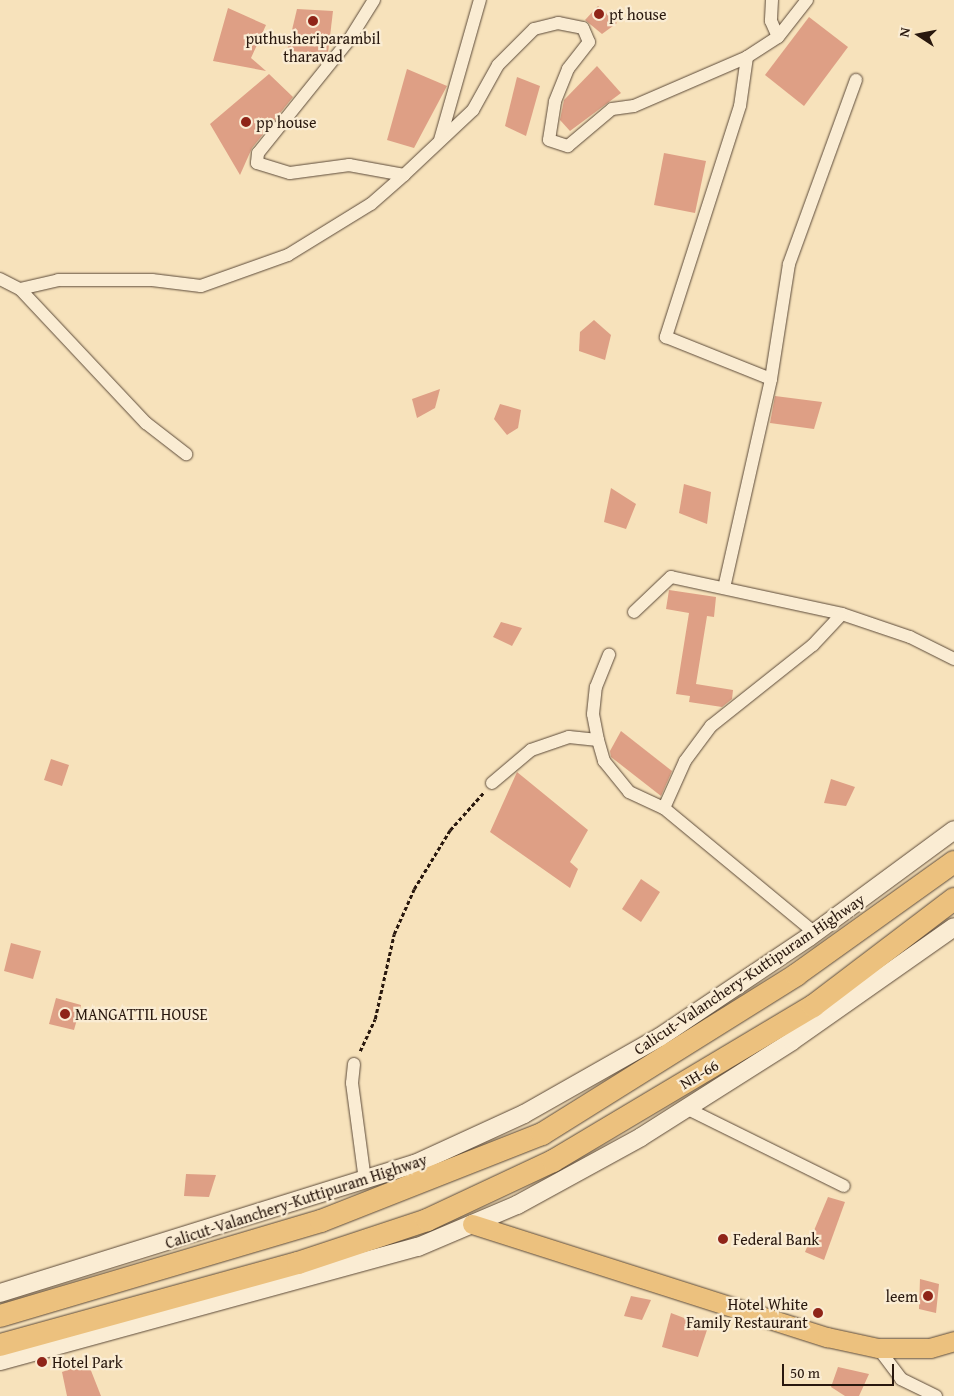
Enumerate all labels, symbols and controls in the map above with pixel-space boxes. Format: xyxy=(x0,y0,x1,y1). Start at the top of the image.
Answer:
place label: pt house xyxy=(609,4,666,24)
marker: pt house xyxy=(593,8,605,20)
north arrow xyxy=(894,10,944,60)
marker: puthusheriparambil tharavad xyxy=(307,15,319,27)
text: N xyxy=(894,26,915,39)
place label: puthusheriparambil tharavad xyxy=(245,28,381,66)
place label: pp house xyxy=(256,112,316,132)
marker: pp house xyxy=(240,116,252,128)
street label: Calicut-Valanchery-Kuttipuram Highway xyxy=(630,889,868,1059)
place label: MANGATTIL HOUSE xyxy=(75,1004,208,1024)
marker: MANGATTIL HOUSE xyxy=(59,1008,71,1020)
street label: NH-66 xyxy=(676,1055,722,1093)
street label: Calicut-Valanchery-Kuttipuram Highway xyxy=(163,1150,429,1252)
place label: Federal Bank xyxy=(733,1229,819,1249)
marker: Federal Bank xyxy=(717,1233,729,1245)
place label: leem xyxy=(885,1286,918,1306)
marker: leem xyxy=(922,1290,934,1302)
place label: Hotel White Family Restaurant xyxy=(686,1294,808,1332)
marker: Hotel White Family Restaurant xyxy=(812,1307,824,1319)
place label: Hotel Park xyxy=(52,1352,123,1372)
scale bar xyxy=(784,1354,896,1386)
marker: Hotel Park xyxy=(36,1356,48,1368)
text: 50 m xyxy=(790,1362,820,1383)

